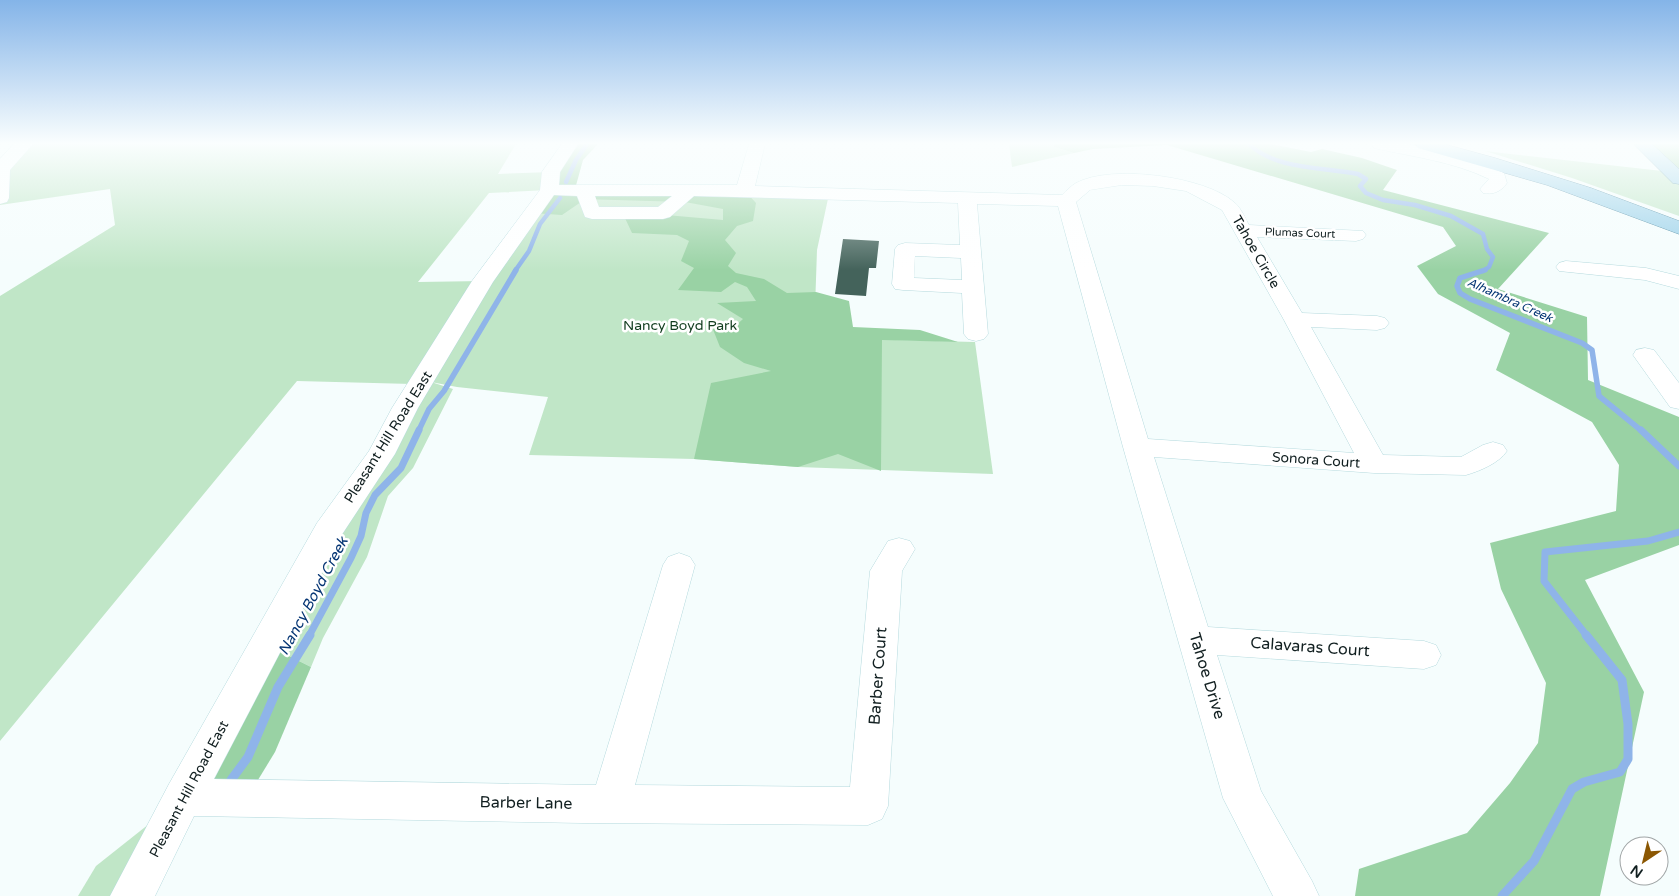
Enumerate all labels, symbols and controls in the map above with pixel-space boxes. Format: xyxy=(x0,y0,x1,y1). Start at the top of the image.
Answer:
street label: Tahoe Circle xyxy=(1228,213,1284,291)
street label: Plumas Court xyxy=(1265,225,1335,241)
water label: Alhambra Creek xyxy=(1465,275,1556,326)
park label: Nancy Boyd Park xyxy=(623,317,737,334)
street label: Pleasant Hill Road East xyxy=(340,367,436,506)
street label: Sonora Court xyxy=(1271,448,1361,472)
water label: Nancy Boyd Creek xyxy=(274,532,353,658)
street label: Barber Court xyxy=(865,626,891,726)
street label: Tahoe Drive xyxy=(1184,630,1230,722)
street label: Calavaras Court xyxy=(1250,633,1370,661)
street label: Pleasant Hill Road East xyxy=(146,717,233,860)
street label: Barber Lane xyxy=(480,792,572,814)
north arrow xyxy=(1619,836,1669,886)
text: N xyxy=(1627,861,1646,881)

